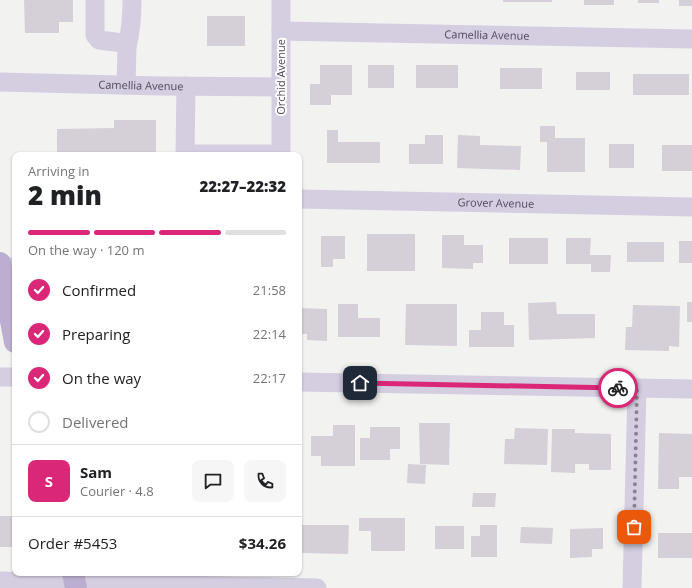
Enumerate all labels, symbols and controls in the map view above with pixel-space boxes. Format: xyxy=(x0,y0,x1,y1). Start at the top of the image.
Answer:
street label: Camellia Avenue xyxy=(444,26,530,43)
street label: Orchid Avenue xyxy=(273,39,288,115)
street label: Camellia Avenue xyxy=(98,76,184,93)
text: Arriving in xyxy=(28,162,90,180)
text: 22:27–22:32 xyxy=(200,176,286,196)
text: 2 min xyxy=(28,177,102,213)
street label: Grover Avenue xyxy=(458,194,534,211)
text: On the way · 120 m xyxy=(28,241,144,259)
icon: check xyxy=(28,279,50,301)
text: Confirmed xyxy=(62,280,136,300)
text: 21:58 xyxy=(253,281,286,299)
icon: check xyxy=(28,323,50,345)
text: Preparing xyxy=(62,324,130,344)
text: 22:14 xyxy=(253,325,286,343)
pin xyxy=(343,366,377,400)
icon: check xyxy=(28,367,50,389)
text: On the way xyxy=(62,368,141,388)
courier xyxy=(598,368,638,408)
text: 22:17 xyxy=(253,369,286,387)
icon: home xyxy=(349,372,371,394)
icon: bike xyxy=(607,377,629,399)
text: Delivered xyxy=(62,412,129,432)
button: chat xyxy=(192,460,234,502)
button: phone xyxy=(244,460,286,502)
text: Sam xyxy=(80,462,112,482)
text: S xyxy=(45,471,53,491)
text: Courier · 4.8 xyxy=(80,482,154,500)
pin xyxy=(617,510,651,544)
icon: bag xyxy=(623,516,645,538)
text: Order #5453 xyxy=(28,533,117,553)
text: $34.26 xyxy=(239,533,286,553)

